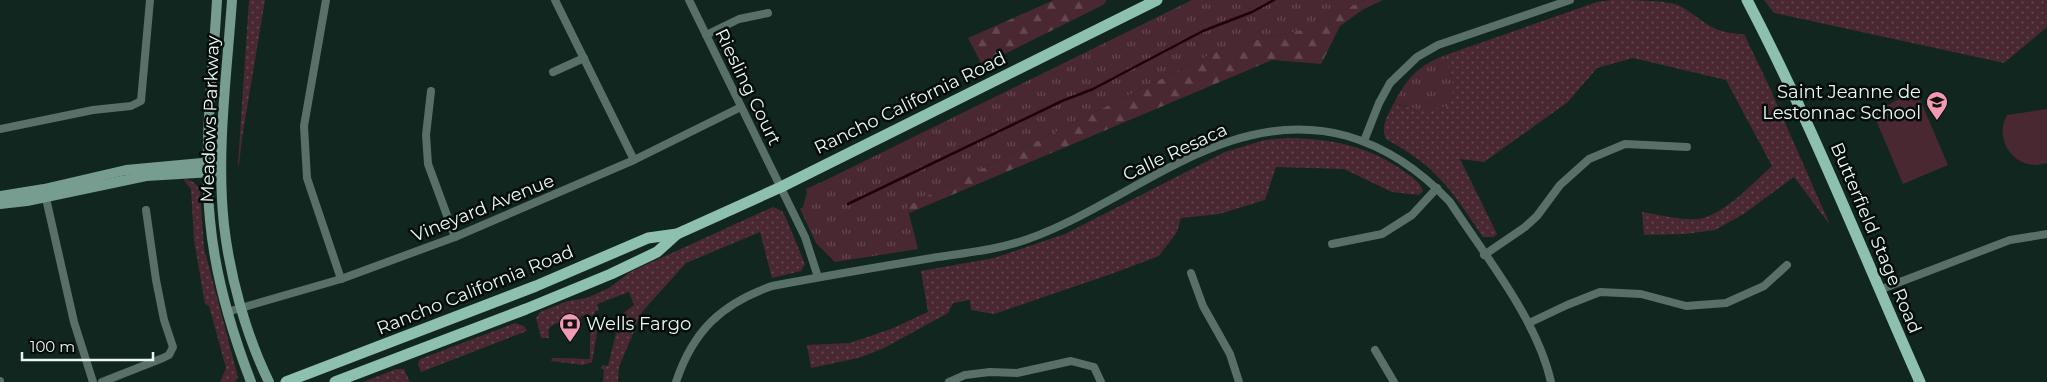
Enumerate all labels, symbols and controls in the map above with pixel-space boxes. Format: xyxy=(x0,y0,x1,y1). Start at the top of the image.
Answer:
street label: Riesling Court xyxy=(710,25,786,149)
street label: Meadows Parkway xyxy=(196,35,224,203)
street label: Rancho California Road xyxy=(811,47,1009,159)
place label: Saint Jeanne de Lestonnac School xyxy=(1762,81,1921,124)
school or university icon: Saint Jeanne de Lestonnac School xyxy=(1925,90,1949,121)
street label: Calle Resaca xyxy=(1119,118,1231,186)
street label: Butterfield Stage Road xyxy=(1826,139,1926,337)
street label: Vineyard Avenue xyxy=(408,169,558,247)
street label: Rancho California Road xyxy=(373,240,577,340)
bank icon: Wells Fargo xyxy=(558,312,582,343)
place label: Wells Fargo xyxy=(586,313,691,335)
scale bar xyxy=(22,330,154,362)
text: 100 m xyxy=(30,337,75,356)

